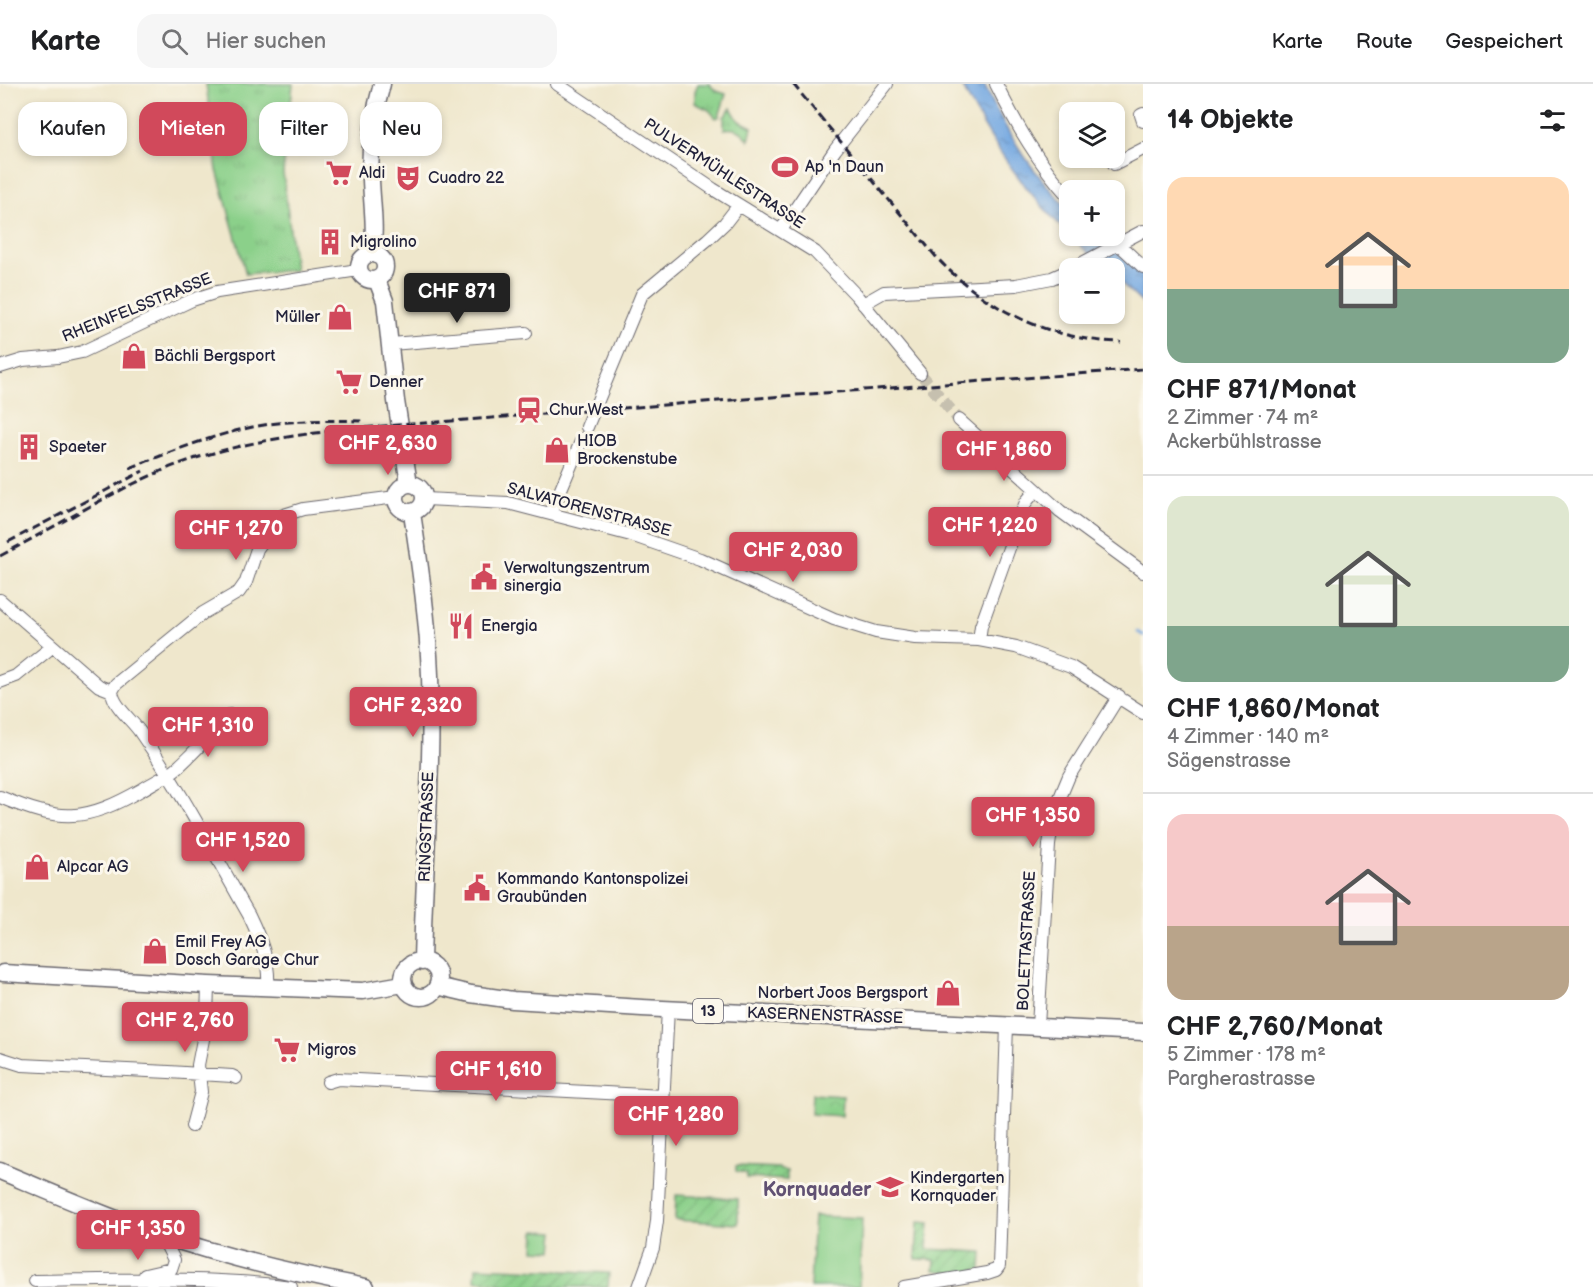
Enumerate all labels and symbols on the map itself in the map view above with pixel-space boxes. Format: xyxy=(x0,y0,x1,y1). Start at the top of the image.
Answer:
street label: PULVERMÜHLESTRASSE xyxy=(640,113,809,233)
sports icon: Ap 'n Daun xyxy=(770,152,800,182)
supermarket icon: Aldi xyxy=(324,158,354,188)
place label: Ap 'n Daun xyxy=(805,158,884,177)
theatre icon: Cuadro 22 xyxy=(393,163,423,193)
place label: Aldi xyxy=(359,164,385,183)
place label: Cuadro 22 xyxy=(428,169,505,188)
building icon: Migrolino xyxy=(315,227,345,257)
place label: Migrolino xyxy=(350,233,417,252)
street label: RHEINFELSSTRASSE xyxy=(59,269,215,347)
pin: CHF 871 xyxy=(402,273,512,324)
shop icon: Müller xyxy=(325,302,355,332)
place label: Müller xyxy=(275,308,320,327)
shop icon: Bächli Bergsport xyxy=(119,341,149,371)
place label: Bächli Bergsport xyxy=(154,347,275,366)
supermarket icon: Denner xyxy=(334,367,364,397)
place label: Denner xyxy=(369,373,423,392)
station icon: Chur West xyxy=(514,395,544,425)
place label: Chur West xyxy=(549,401,624,420)
pin: CHF 2,630 xyxy=(319,425,457,476)
pin: CHF 1,860 xyxy=(935,431,1073,482)
building icon: Spaeter xyxy=(14,432,44,462)
place label: HIOB Brockenstube xyxy=(577,432,678,469)
shop icon: HIOB Brockenstube xyxy=(542,435,572,465)
place label: Spaeter xyxy=(49,438,106,457)
street label: SALVATORENSTRASSE xyxy=(505,479,673,541)
pin: CHF 1,220 xyxy=(921,507,1059,558)
pin: CHF 1,270 xyxy=(167,510,305,561)
pin: CHF 2,030 xyxy=(724,532,862,583)
place label: Verwaltungszentrum sinergia xyxy=(504,559,650,596)
public building icon: Verwaltungszentrum sinergia xyxy=(469,562,499,592)
restaurant icon: Energia xyxy=(446,611,476,641)
place label: Energia xyxy=(481,617,538,636)
pin: CHF 2,320 xyxy=(344,687,482,738)
pin: CHF 1,310 xyxy=(139,707,277,758)
street label: RINGSTRASSE xyxy=(416,771,438,883)
pin: CHF 1,350 xyxy=(964,797,1102,848)
pin: CHF 1,520 xyxy=(174,822,312,873)
shop icon: Alpcar AG xyxy=(22,852,52,882)
place label: Alpcar AG xyxy=(57,858,129,877)
place label: Kommando Kantonspolizei Graubünden xyxy=(497,870,688,907)
street label: BOLETTASTRASSE xyxy=(1014,870,1040,1012)
public building icon: Kommando Kantonspolizei Graubünden xyxy=(462,873,492,903)
place label: Emil Frey AG Dosch Garage Chur xyxy=(175,933,319,970)
shop icon: Emil Frey AG Dosch Garage Chur xyxy=(140,936,170,966)
shop icon: Norbert Joos Bergsport xyxy=(933,978,963,1008)
place label: Norbert Joos Bergsport xyxy=(758,984,928,1003)
road number: 13 xyxy=(693,999,723,1023)
pin: CHF 2,760 xyxy=(116,1002,254,1053)
street label: KASERNENSTRASSE xyxy=(747,1004,903,1028)
supermarket icon: Migros xyxy=(272,1035,302,1065)
place label: Migros xyxy=(307,1041,356,1060)
pin: CHF 1,610 xyxy=(427,1051,565,1102)
pin: CHF 1,280 xyxy=(607,1096,745,1147)
place label: Kindergarten Kornquader xyxy=(910,1169,1004,1206)
school or university icon: Kindergarten Kornquader xyxy=(875,1172,905,1202)
district label: Kornquader xyxy=(763,1178,872,1202)
pin: CHF 1,350 xyxy=(69,1210,207,1261)

